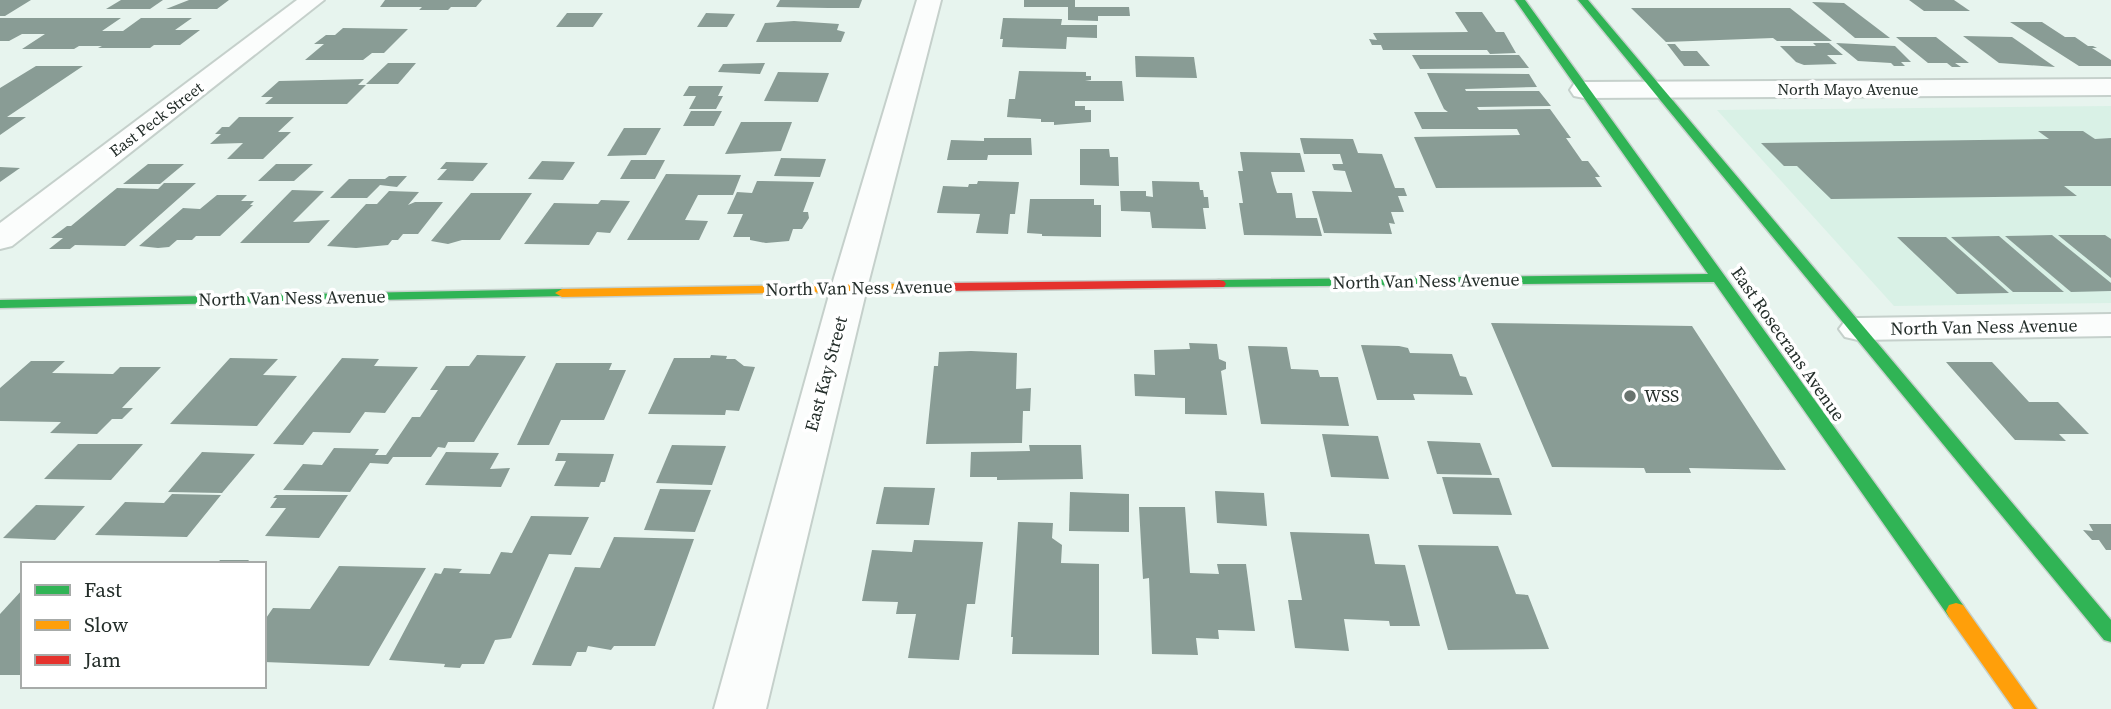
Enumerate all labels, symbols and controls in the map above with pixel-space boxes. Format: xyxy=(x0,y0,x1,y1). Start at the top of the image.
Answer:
street label: East Peck Street xyxy=(104,76,208,162)
street label: North Mayo Avenue xyxy=(1778,78,1918,100)
street label: East Rosecrans Avenue xyxy=(1726,261,1851,426)
street label: North Van Ness Avenue xyxy=(1332,266,1520,295)
street label: North Van Ness Avenue xyxy=(765,273,953,302)
street label: North Van Ness Avenue xyxy=(198,283,386,312)
street label: North Van Ness Avenue xyxy=(1890,312,2078,341)
street label: East Kay Street xyxy=(798,313,853,434)
place label: WSS xyxy=(1644,383,1679,408)
marker: WSS xyxy=(1622,388,1638,404)
legend xyxy=(21,562,266,688)
text: Fast xyxy=(84,575,122,604)
text: Slow xyxy=(84,610,128,639)
text: Jam xyxy=(83,645,121,674)

